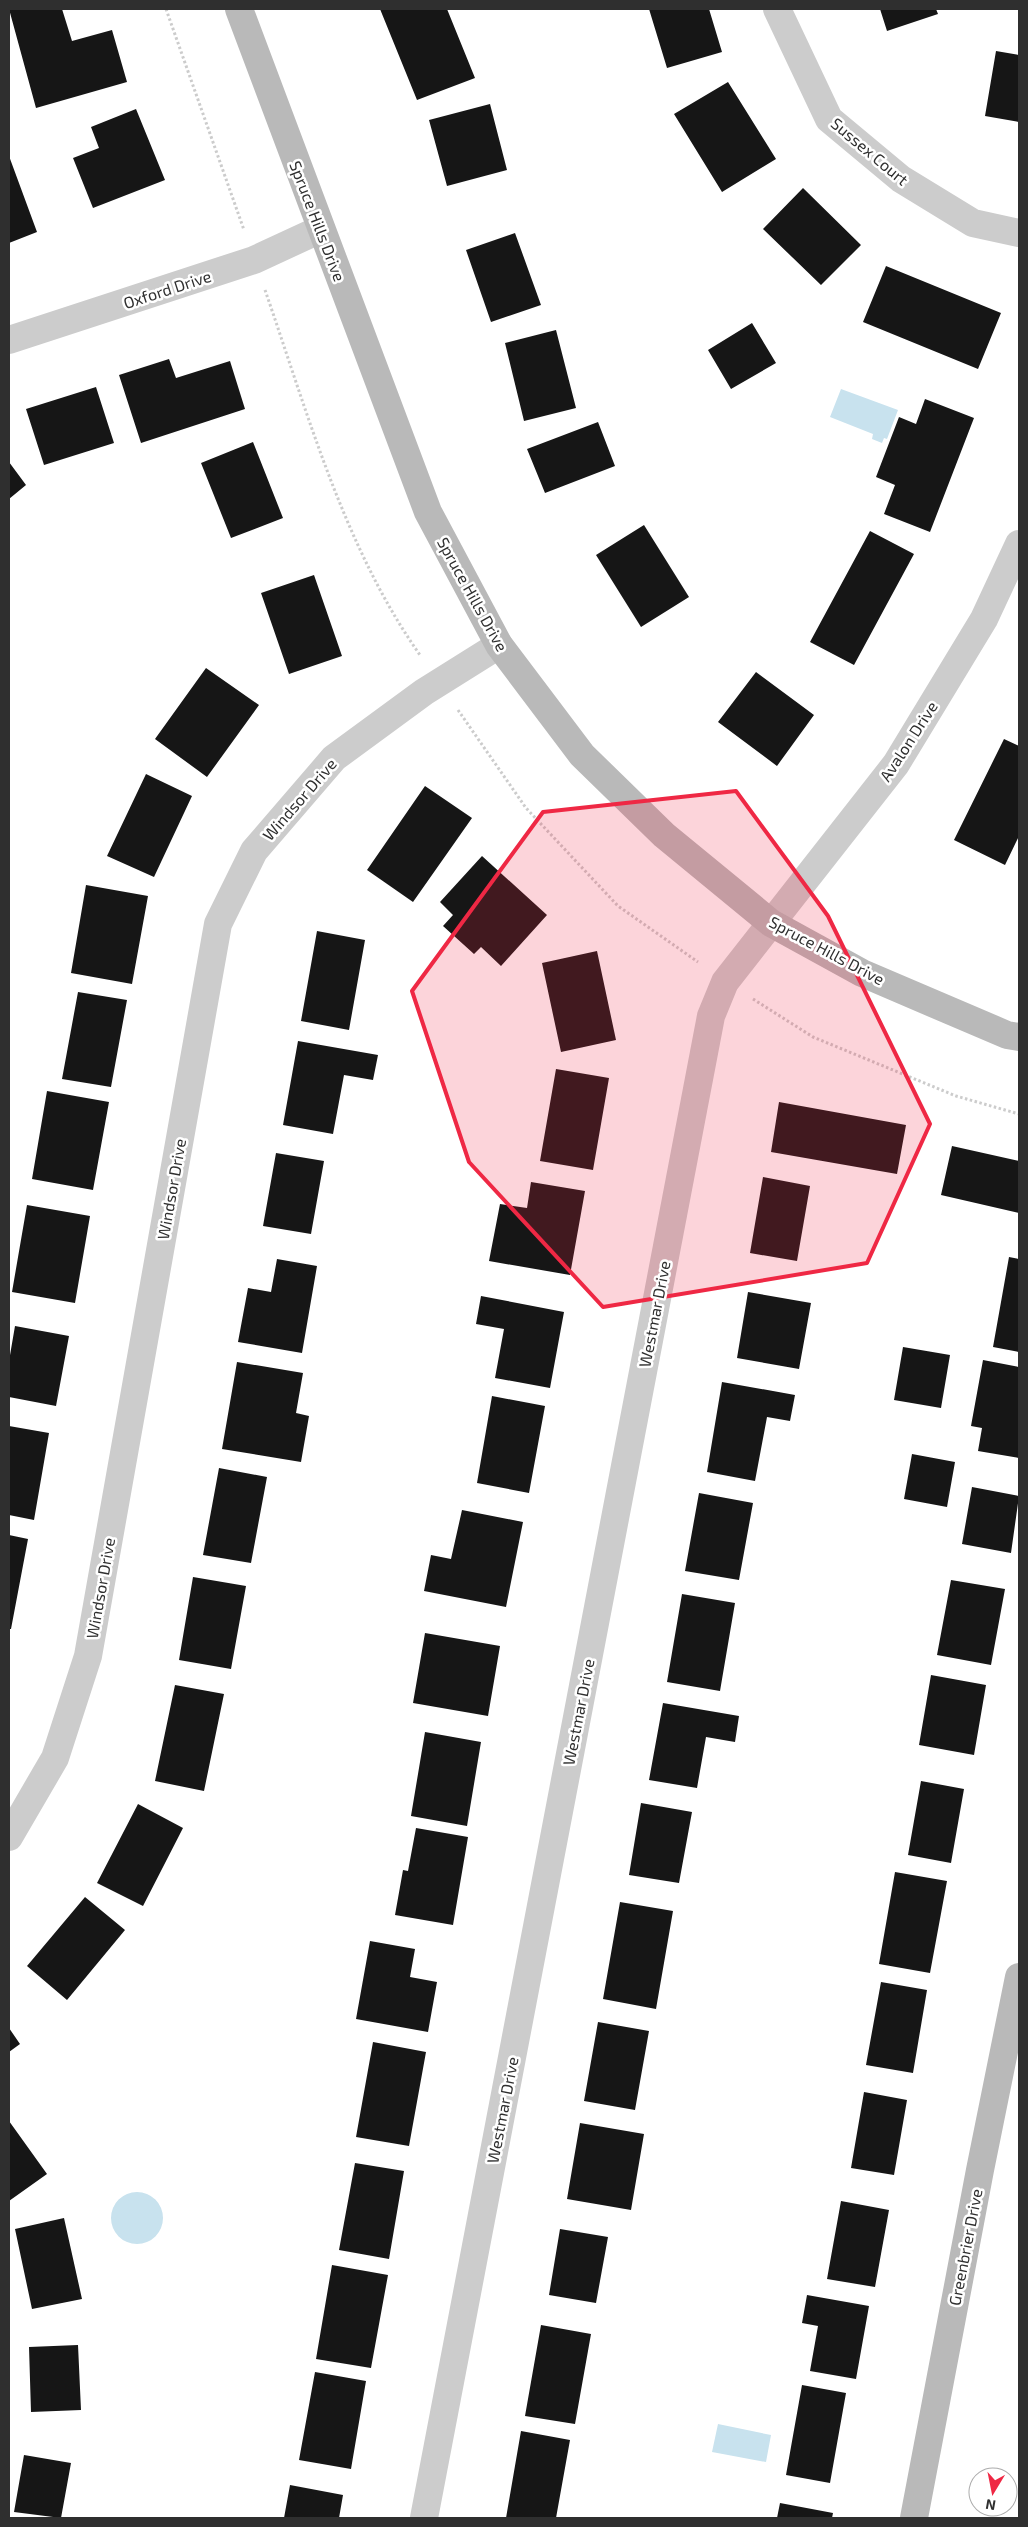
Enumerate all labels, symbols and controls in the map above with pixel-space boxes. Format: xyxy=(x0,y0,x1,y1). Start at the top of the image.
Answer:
street label: Sussex Court xyxy=(828,113,912,189)
street label: Spruce Hills Drive xyxy=(286,158,350,284)
street label: Oxford Drive xyxy=(121,266,213,312)
street label: Spruce Hills Drive xyxy=(434,534,512,654)
street label: Avalon Drive xyxy=(875,697,941,785)
street label: Windsor Drive xyxy=(258,754,340,844)
street label: Spruce Hills Drive xyxy=(766,912,888,988)
street label: Windsor Drive xyxy=(153,1137,189,1241)
street label: Westmar Drive xyxy=(634,1259,674,1369)
street label: Windsor Drive xyxy=(82,1536,118,1640)
street label: Westmar Drive xyxy=(558,1657,598,1767)
street label: Westmar Drive xyxy=(482,2055,522,2165)
street label: Greenbrier Drive xyxy=(944,2187,986,2307)
north arrow xyxy=(968,2467,1018,2517)
text: N xyxy=(984,2496,997,2515)

